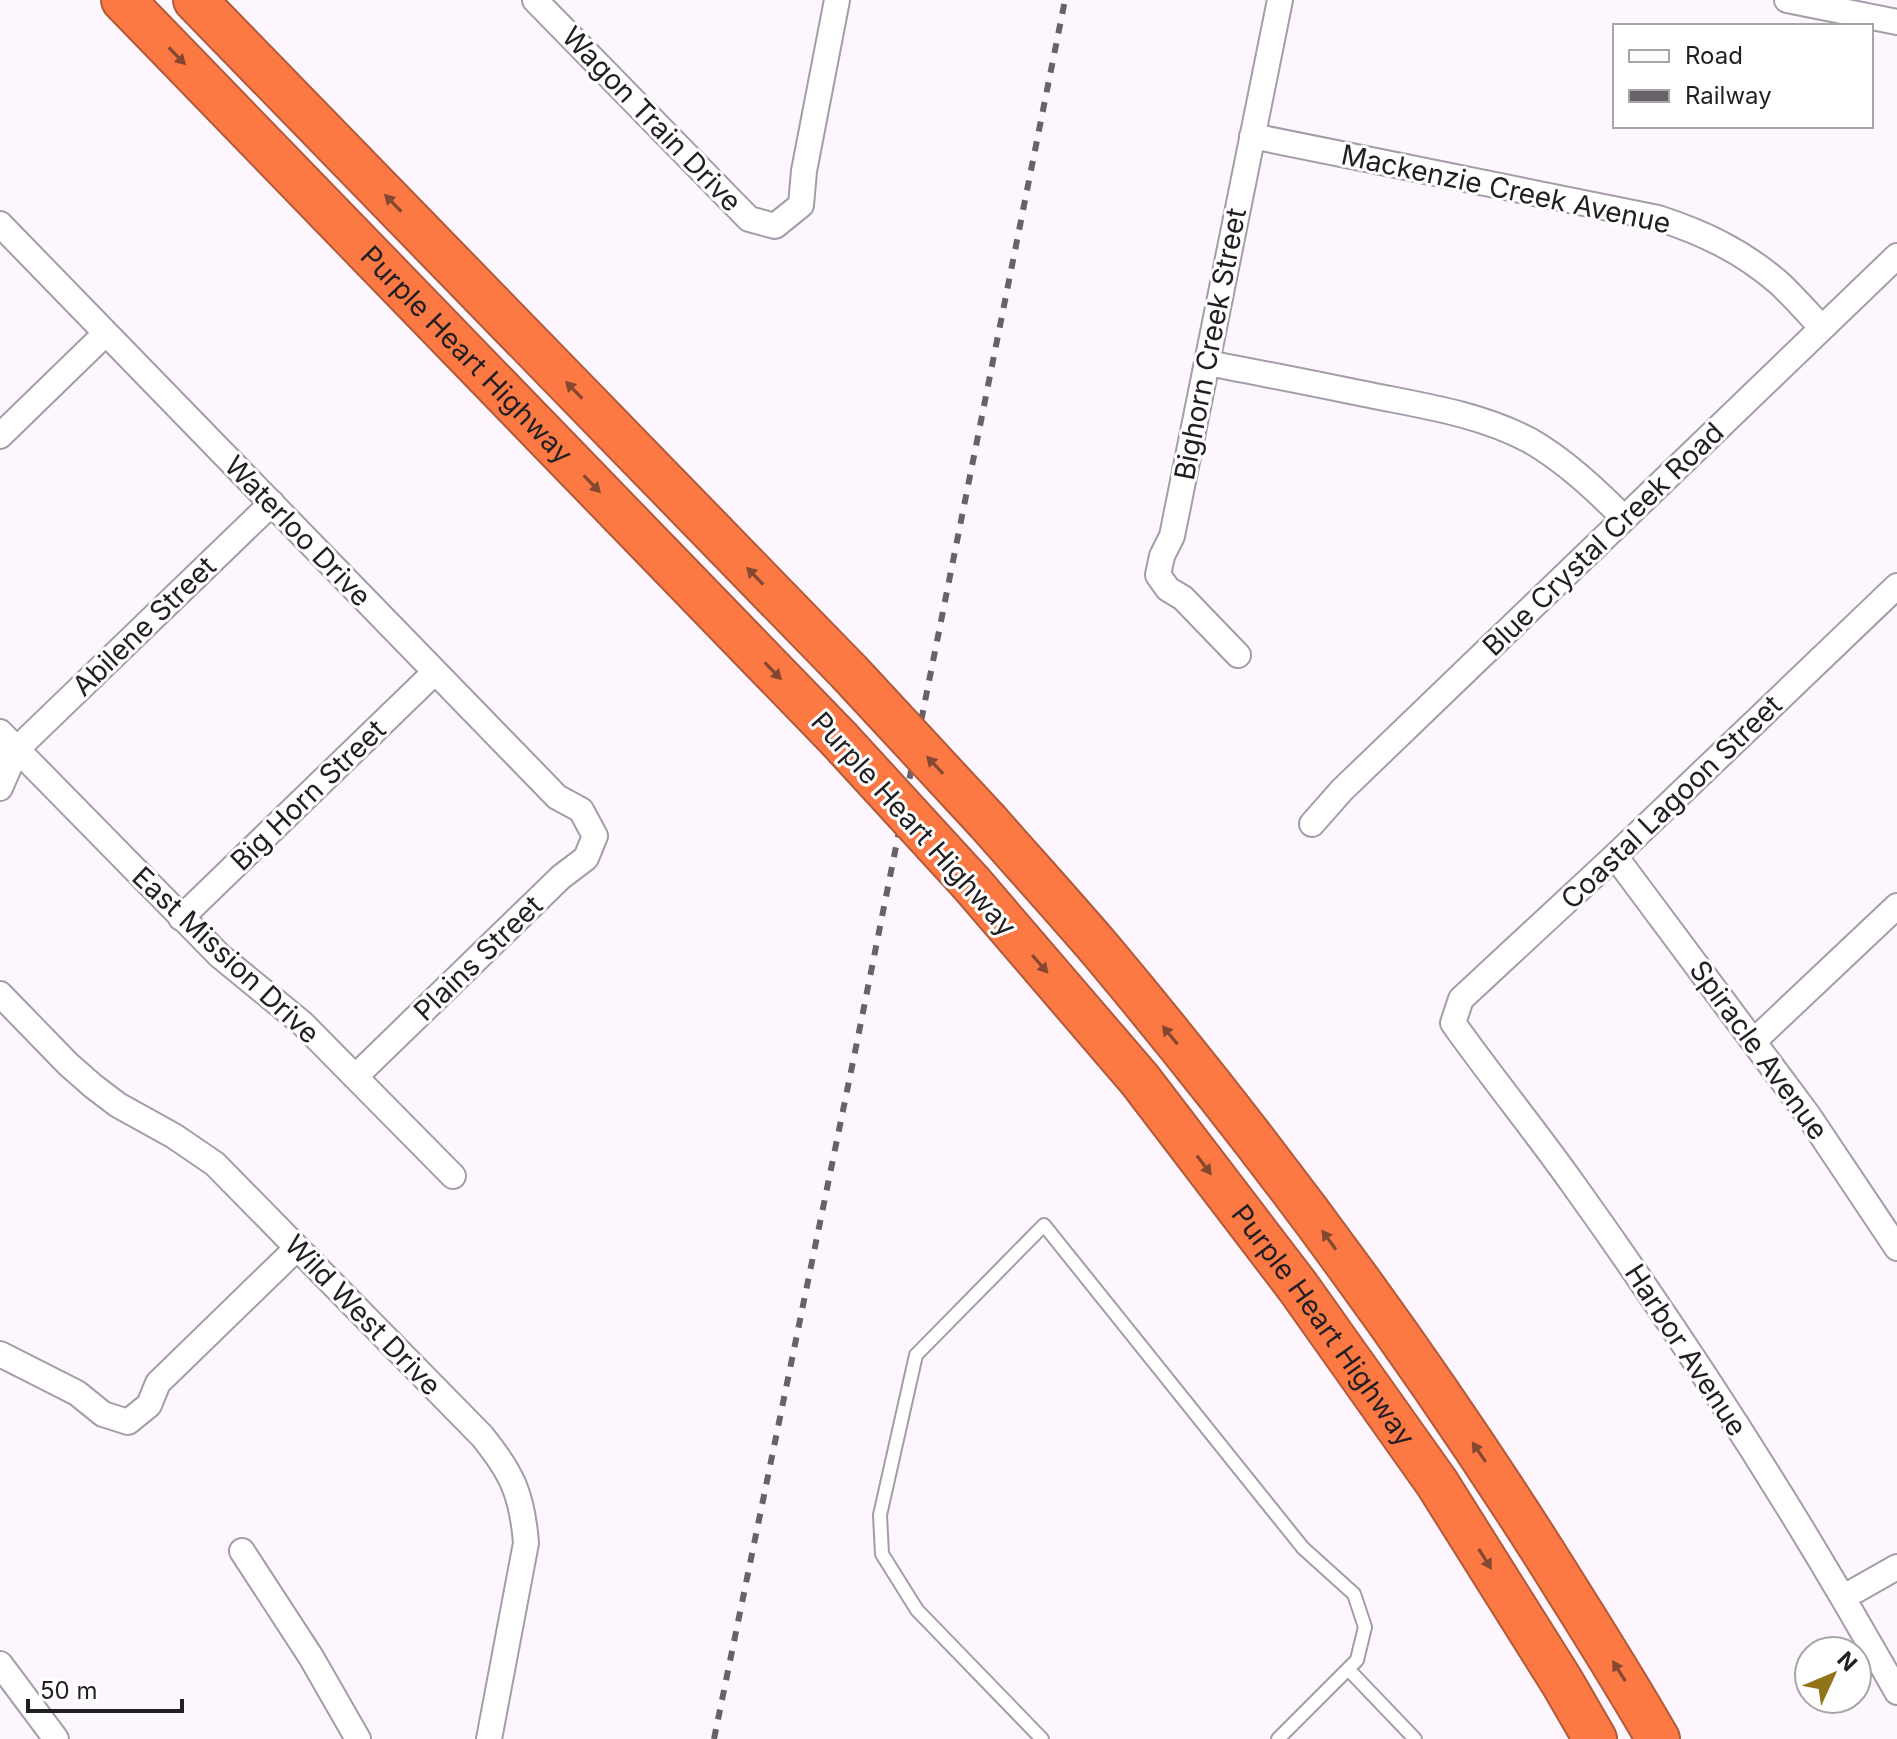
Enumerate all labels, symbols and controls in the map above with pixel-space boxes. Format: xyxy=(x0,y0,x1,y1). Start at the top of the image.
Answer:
street label: Wagon Train Drive xyxy=(555,20,749,218)
legend xyxy=(1613,24,1873,128)
text: Road xyxy=(1685,41,1743,70)
one-way arrow xyxy=(167,46,186,65)
text: Railway xyxy=(1685,81,1772,110)
street label: Mackenzie Creek Avenue xyxy=(1338,137,1674,241)
one-way arrow xyxy=(384,194,403,213)
street label: Bighorn Creek Street xyxy=(1167,205,1253,483)
street label: Purple Heart Highway xyxy=(354,239,580,471)
one-way arrow xyxy=(565,381,584,400)
street label: Blue Crystal Creek Road xyxy=(1476,415,1730,663)
street label: Waterloo Drive xyxy=(218,449,378,613)
one-way arrow xyxy=(582,474,600,493)
street label: Abilene Street xyxy=(65,549,223,703)
one-way arrow xyxy=(747,567,765,586)
one-way arrow xyxy=(763,661,781,680)
street label: Coastal Lagoon Street xyxy=(1554,688,1788,916)
street label: Purple Heart Highway xyxy=(804,705,1024,943)
street label: Big Horn Street xyxy=(223,713,393,877)
one-way arrow xyxy=(926,755,944,774)
street label: East Mission Drive xyxy=(125,860,327,1050)
street label: Plains Street xyxy=(407,888,549,1028)
one-way arrow xyxy=(1031,953,1048,973)
street label: Spiracle Avenue xyxy=(1683,954,1835,1146)
one-way arrow xyxy=(1162,1025,1179,1045)
one-way arrow xyxy=(1196,1155,1212,1175)
street label: Purple Heart Highway xyxy=(1224,1198,1422,1453)
street label: Wild West Drive xyxy=(278,1228,448,1402)
one-way arrow xyxy=(1321,1229,1337,1251)
street label: Harbor Avenue xyxy=(1618,1258,1754,1442)
one-way arrow xyxy=(1472,1442,1487,1463)
one-way arrow xyxy=(1478,1548,1492,1570)
north arrow xyxy=(1793,1635,1873,1715)
text: N xyxy=(1832,1646,1863,1676)
one-way arrow xyxy=(1613,1660,1627,1682)
scale bar xyxy=(28,1663,182,1713)
text: 50 m xyxy=(40,1676,98,1705)

